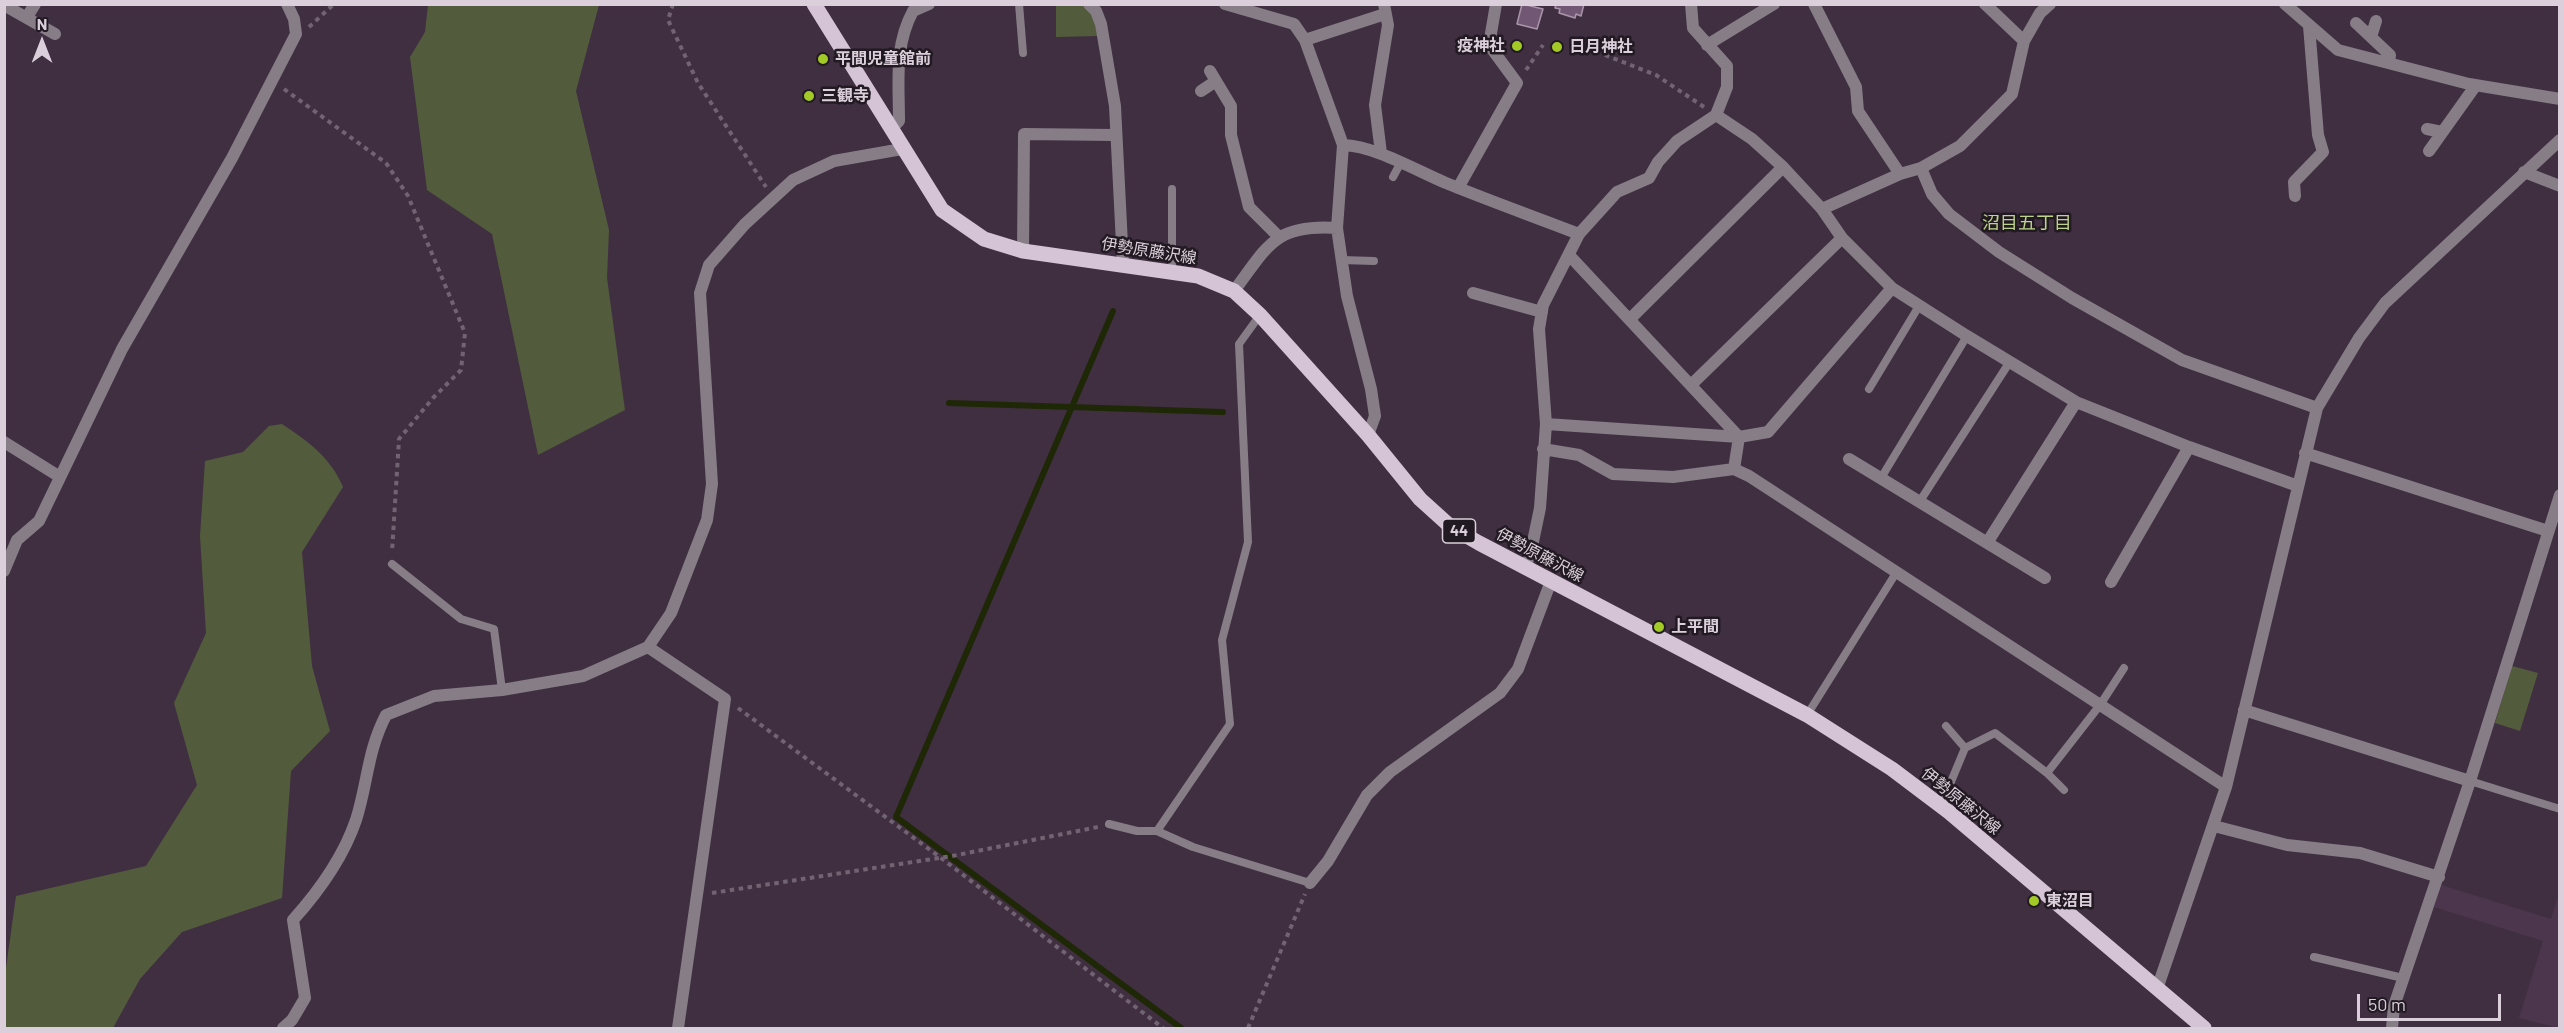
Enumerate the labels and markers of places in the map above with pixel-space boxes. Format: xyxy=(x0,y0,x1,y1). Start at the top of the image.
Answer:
place label: 疫神社 xyxy=(1457,36,1505,56)
place label: 日月神社 xyxy=(1569,37,1633,57)
marker: 疫神社 xyxy=(1510,39,1524,53)
marker: 日月神社 xyxy=(1550,40,1564,54)
place label: 平間児童館前 xyxy=(835,49,931,69)
marker: 平間児童館前 xyxy=(816,52,830,66)
place label: 三観寺 xyxy=(821,86,869,106)
marker: 三観寺 xyxy=(802,89,816,103)
place label: 上平間 xyxy=(1671,617,1719,637)
marker: 上平間 xyxy=(1652,620,1666,634)
place label: 東沼目 xyxy=(2046,891,2094,911)
marker: 東沼目 xyxy=(2027,894,2041,908)

